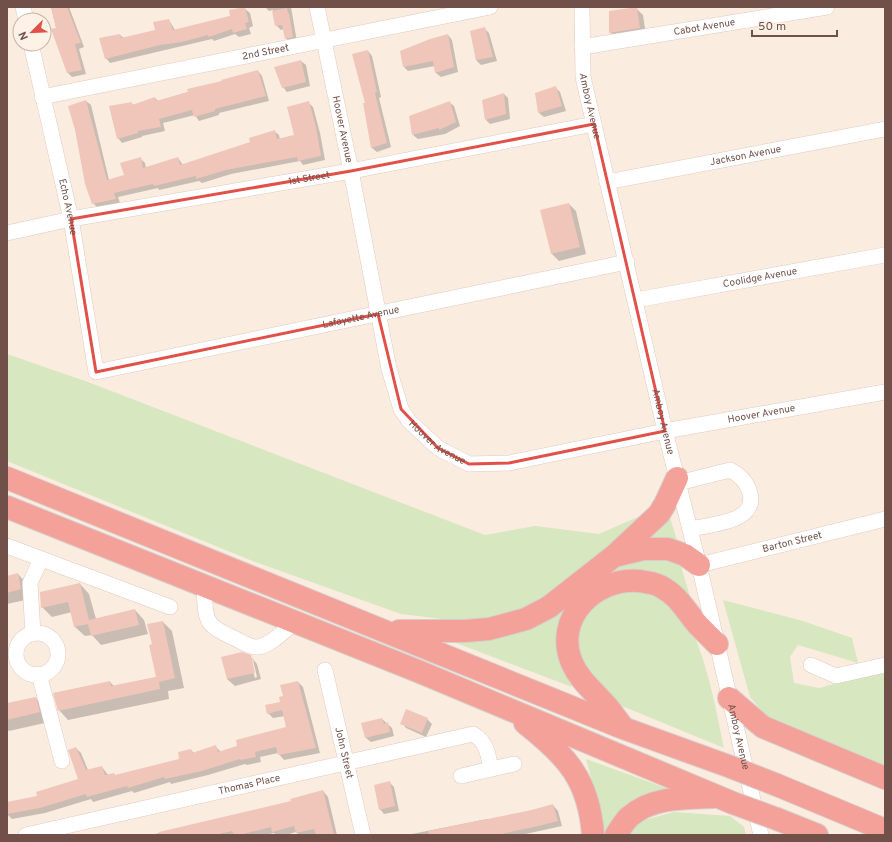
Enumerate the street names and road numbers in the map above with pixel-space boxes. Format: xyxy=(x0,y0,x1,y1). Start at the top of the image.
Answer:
street label: Cabot Avenue xyxy=(673,16,736,38)
street label: 2nd Street xyxy=(241,41,290,63)
street label: Amboy Avenue xyxy=(576,73,604,140)
street label: Hoover Avenue xyxy=(329,95,356,164)
street label: Jackson Avenue xyxy=(709,142,782,169)
street label: 1st Street xyxy=(287,168,331,188)
street label: Echo Avenue xyxy=(55,177,80,236)
street label: Coolidge Avenue xyxy=(722,265,798,291)
street label: Lafayette Avenue xyxy=(321,303,400,331)
street label: Amboy Avenue xyxy=(649,388,677,456)
street label: Hoover Avenue xyxy=(727,402,796,426)
street label: Hoover Avenue xyxy=(406,417,468,468)
street label: Barton Street xyxy=(761,528,824,556)
street label: Amboy Avenue xyxy=(725,703,752,771)
street label: John Street xyxy=(332,726,356,780)
street label: Thomas Place xyxy=(217,771,281,798)

